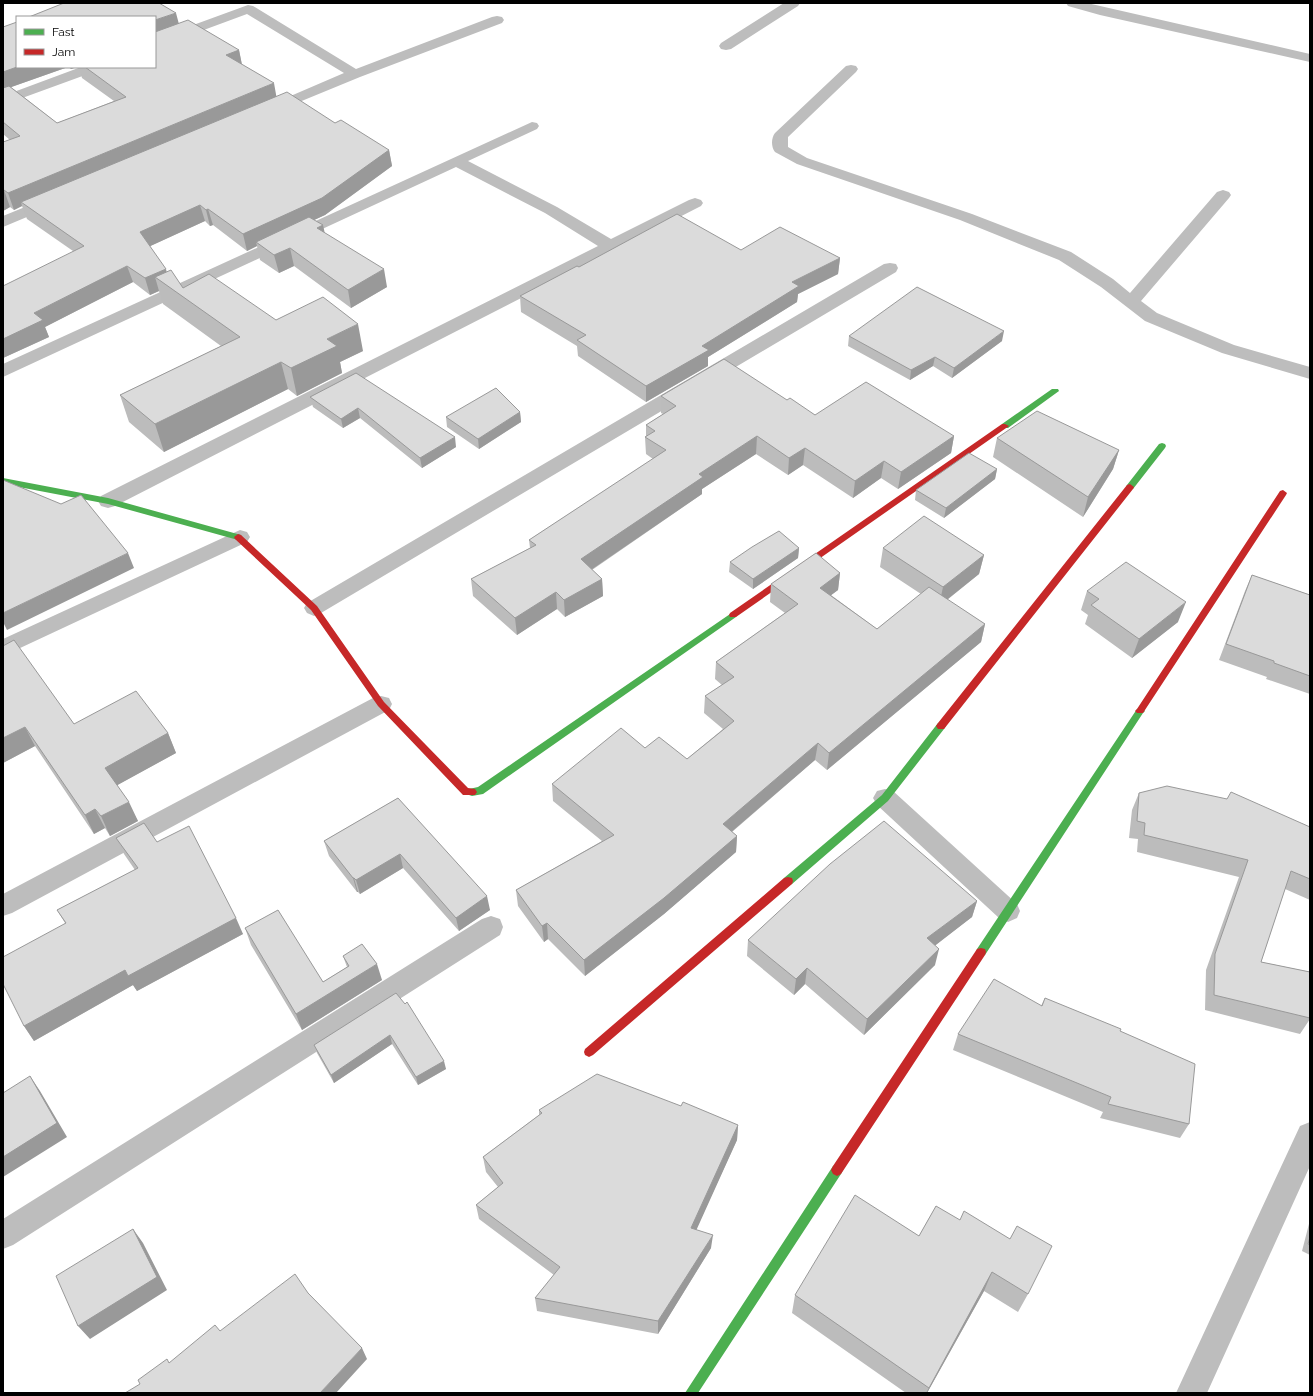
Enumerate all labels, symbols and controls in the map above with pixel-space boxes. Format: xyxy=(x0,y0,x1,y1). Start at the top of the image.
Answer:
legend xyxy=(16,16,156,68)
text: Fast xyxy=(52,25,75,39)
text: Jam xyxy=(52,45,75,59)

